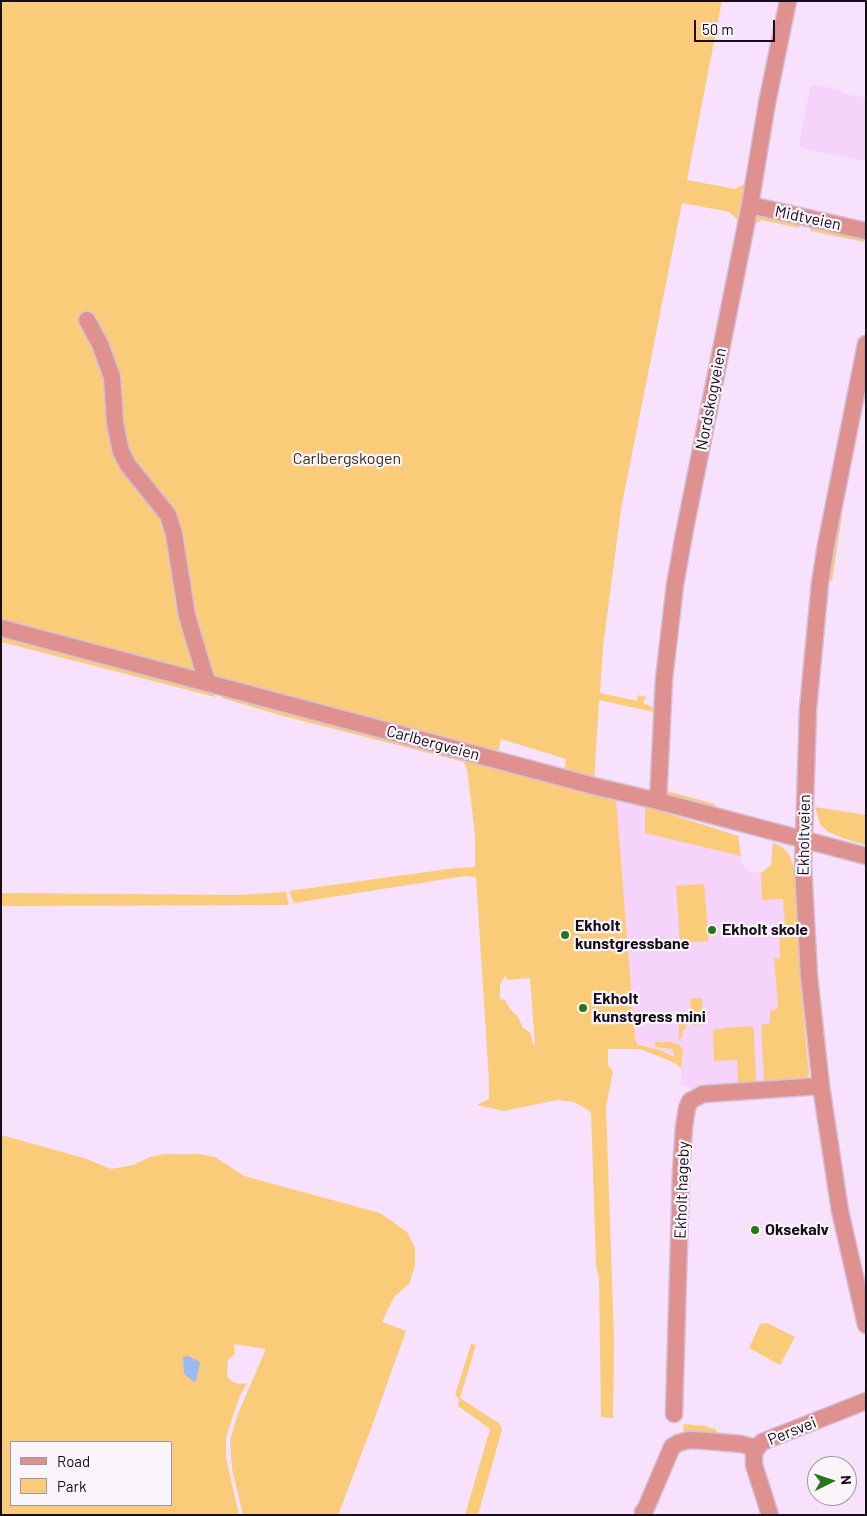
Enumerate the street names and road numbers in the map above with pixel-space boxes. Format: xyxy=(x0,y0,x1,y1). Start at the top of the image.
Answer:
street label: Midtveien xyxy=(773,202,843,234)
street label: Nordskogveien xyxy=(692,346,730,452)
street label: Carlbergveien xyxy=(384,721,482,765)
street label: Ekholtveien xyxy=(794,794,814,876)
street label: Ekholt hageby xyxy=(671,1141,693,1239)
street label: Persvei xyxy=(765,1413,819,1449)

